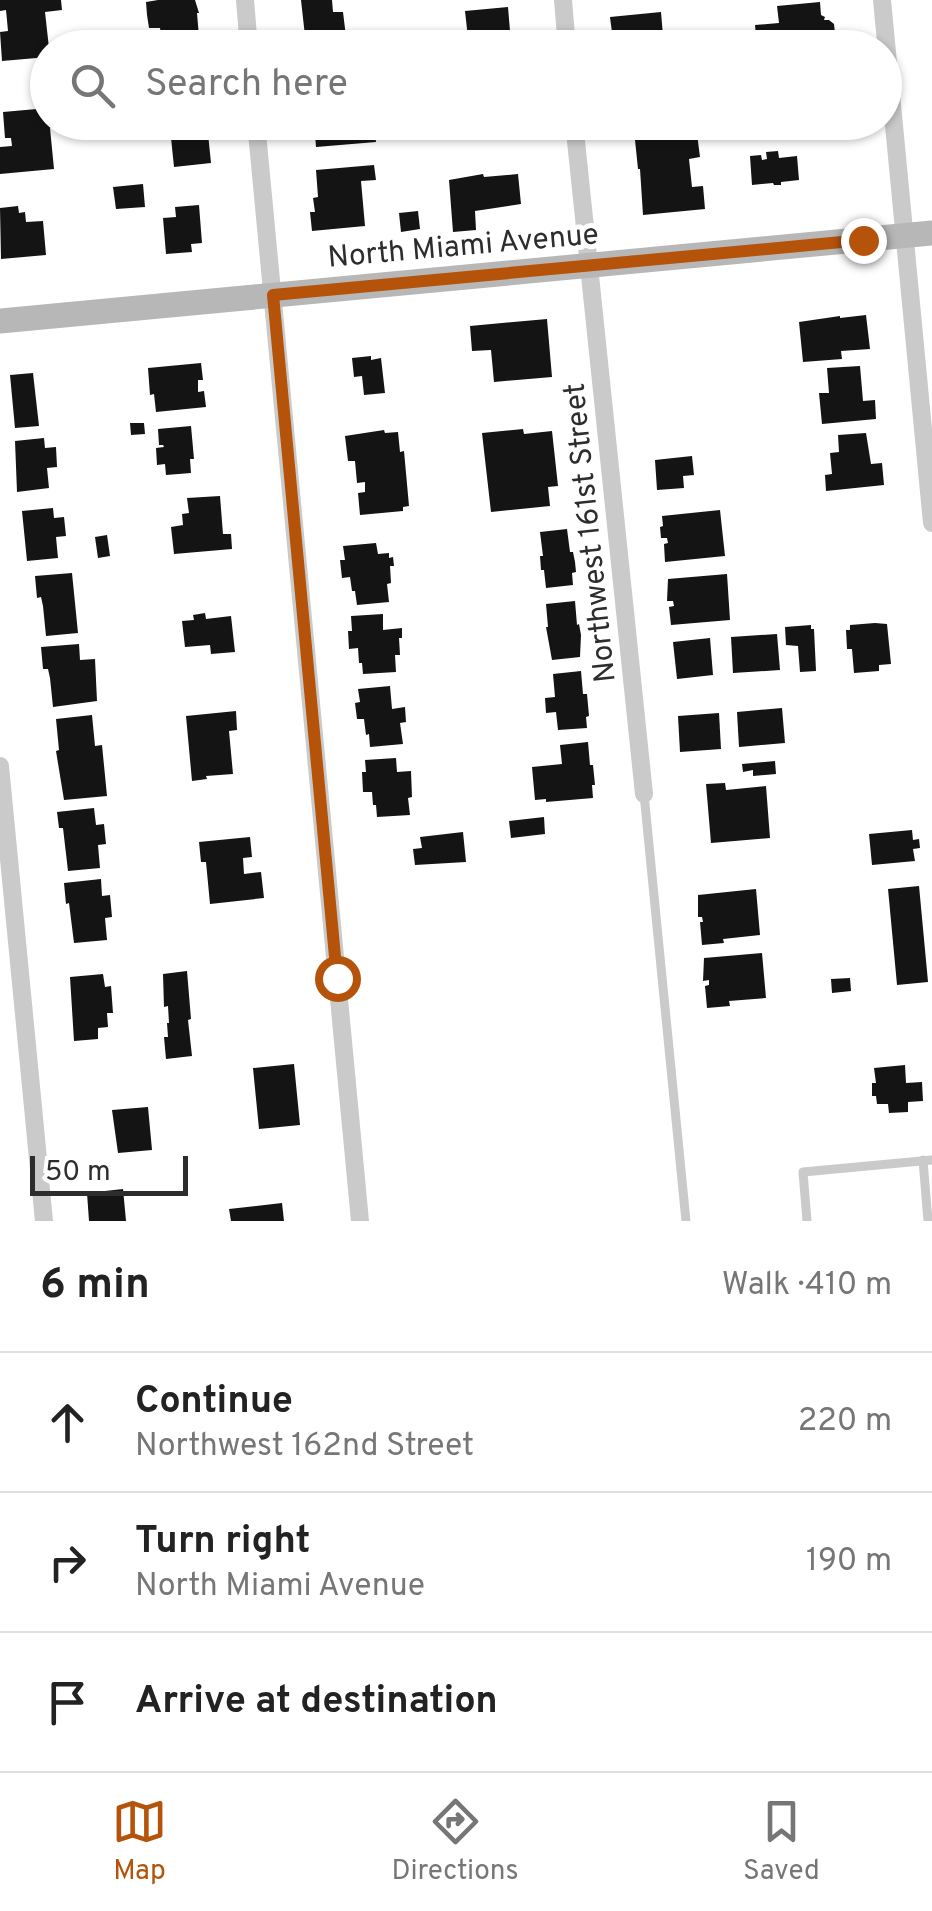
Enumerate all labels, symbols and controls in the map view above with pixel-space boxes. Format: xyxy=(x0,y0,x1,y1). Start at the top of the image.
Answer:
search box xyxy=(30,30,902,140)
icon: search xyxy=(65,58,120,113)
text: Search here xyxy=(145,61,348,110)
street label: North Miami Avenue xyxy=(326,217,600,278)
route end xyxy=(841,218,887,264)
street label: Northwest 161st Street xyxy=(557,381,626,684)
route start xyxy=(315,956,361,1002)
scale bar xyxy=(30,1151,188,1196)
text: 50 m xyxy=(45,1155,111,1191)
text: 6 min xyxy=(40,1260,150,1313)
text: Walk · 410 m xyxy=(722,1266,892,1306)
text: Continue xyxy=(135,1378,293,1427)
icon: ahead xyxy=(40,1395,95,1450)
text: 220 m xyxy=(798,1402,892,1442)
text: Northwest 162nd Street xyxy=(135,1427,474,1467)
text: Turn right xyxy=(135,1518,310,1567)
icon: right xyxy=(40,1535,95,1590)
text: 190 m xyxy=(806,1542,892,1582)
text: North Miami Avenue xyxy=(135,1567,425,1607)
icon: arrive xyxy=(40,1675,95,1730)
text: Arrive at destination xyxy=(135,1678,498,1727)
tab: Map xyxy=(112,1794,167,1890)
tab: Directions xyxy=(391,1794,519,1890)
tab: Saved xyxy=(743,1794,820,1890)

